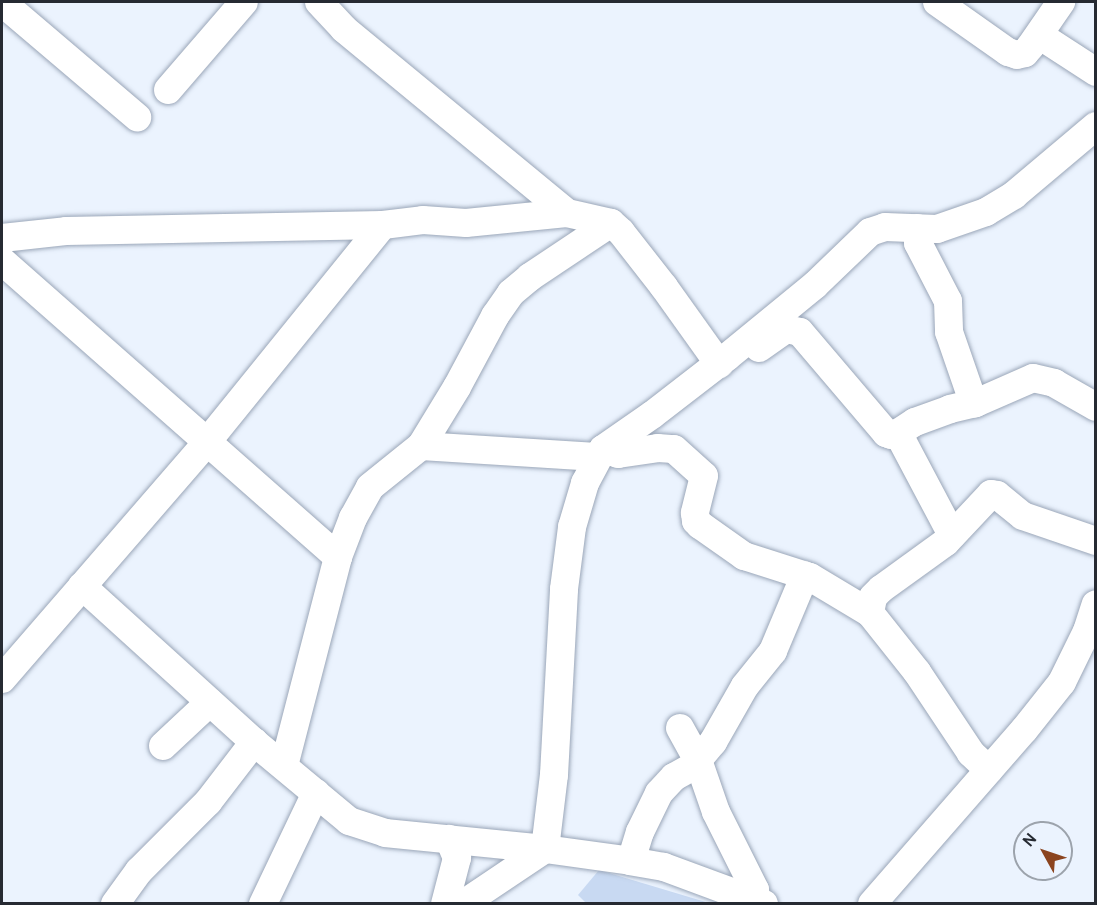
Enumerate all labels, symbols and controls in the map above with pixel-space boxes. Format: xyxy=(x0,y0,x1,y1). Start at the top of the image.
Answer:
north arrow xyxy=(1013,821,1073,881)
text: N xyxy=(1019,830,1042,852)

